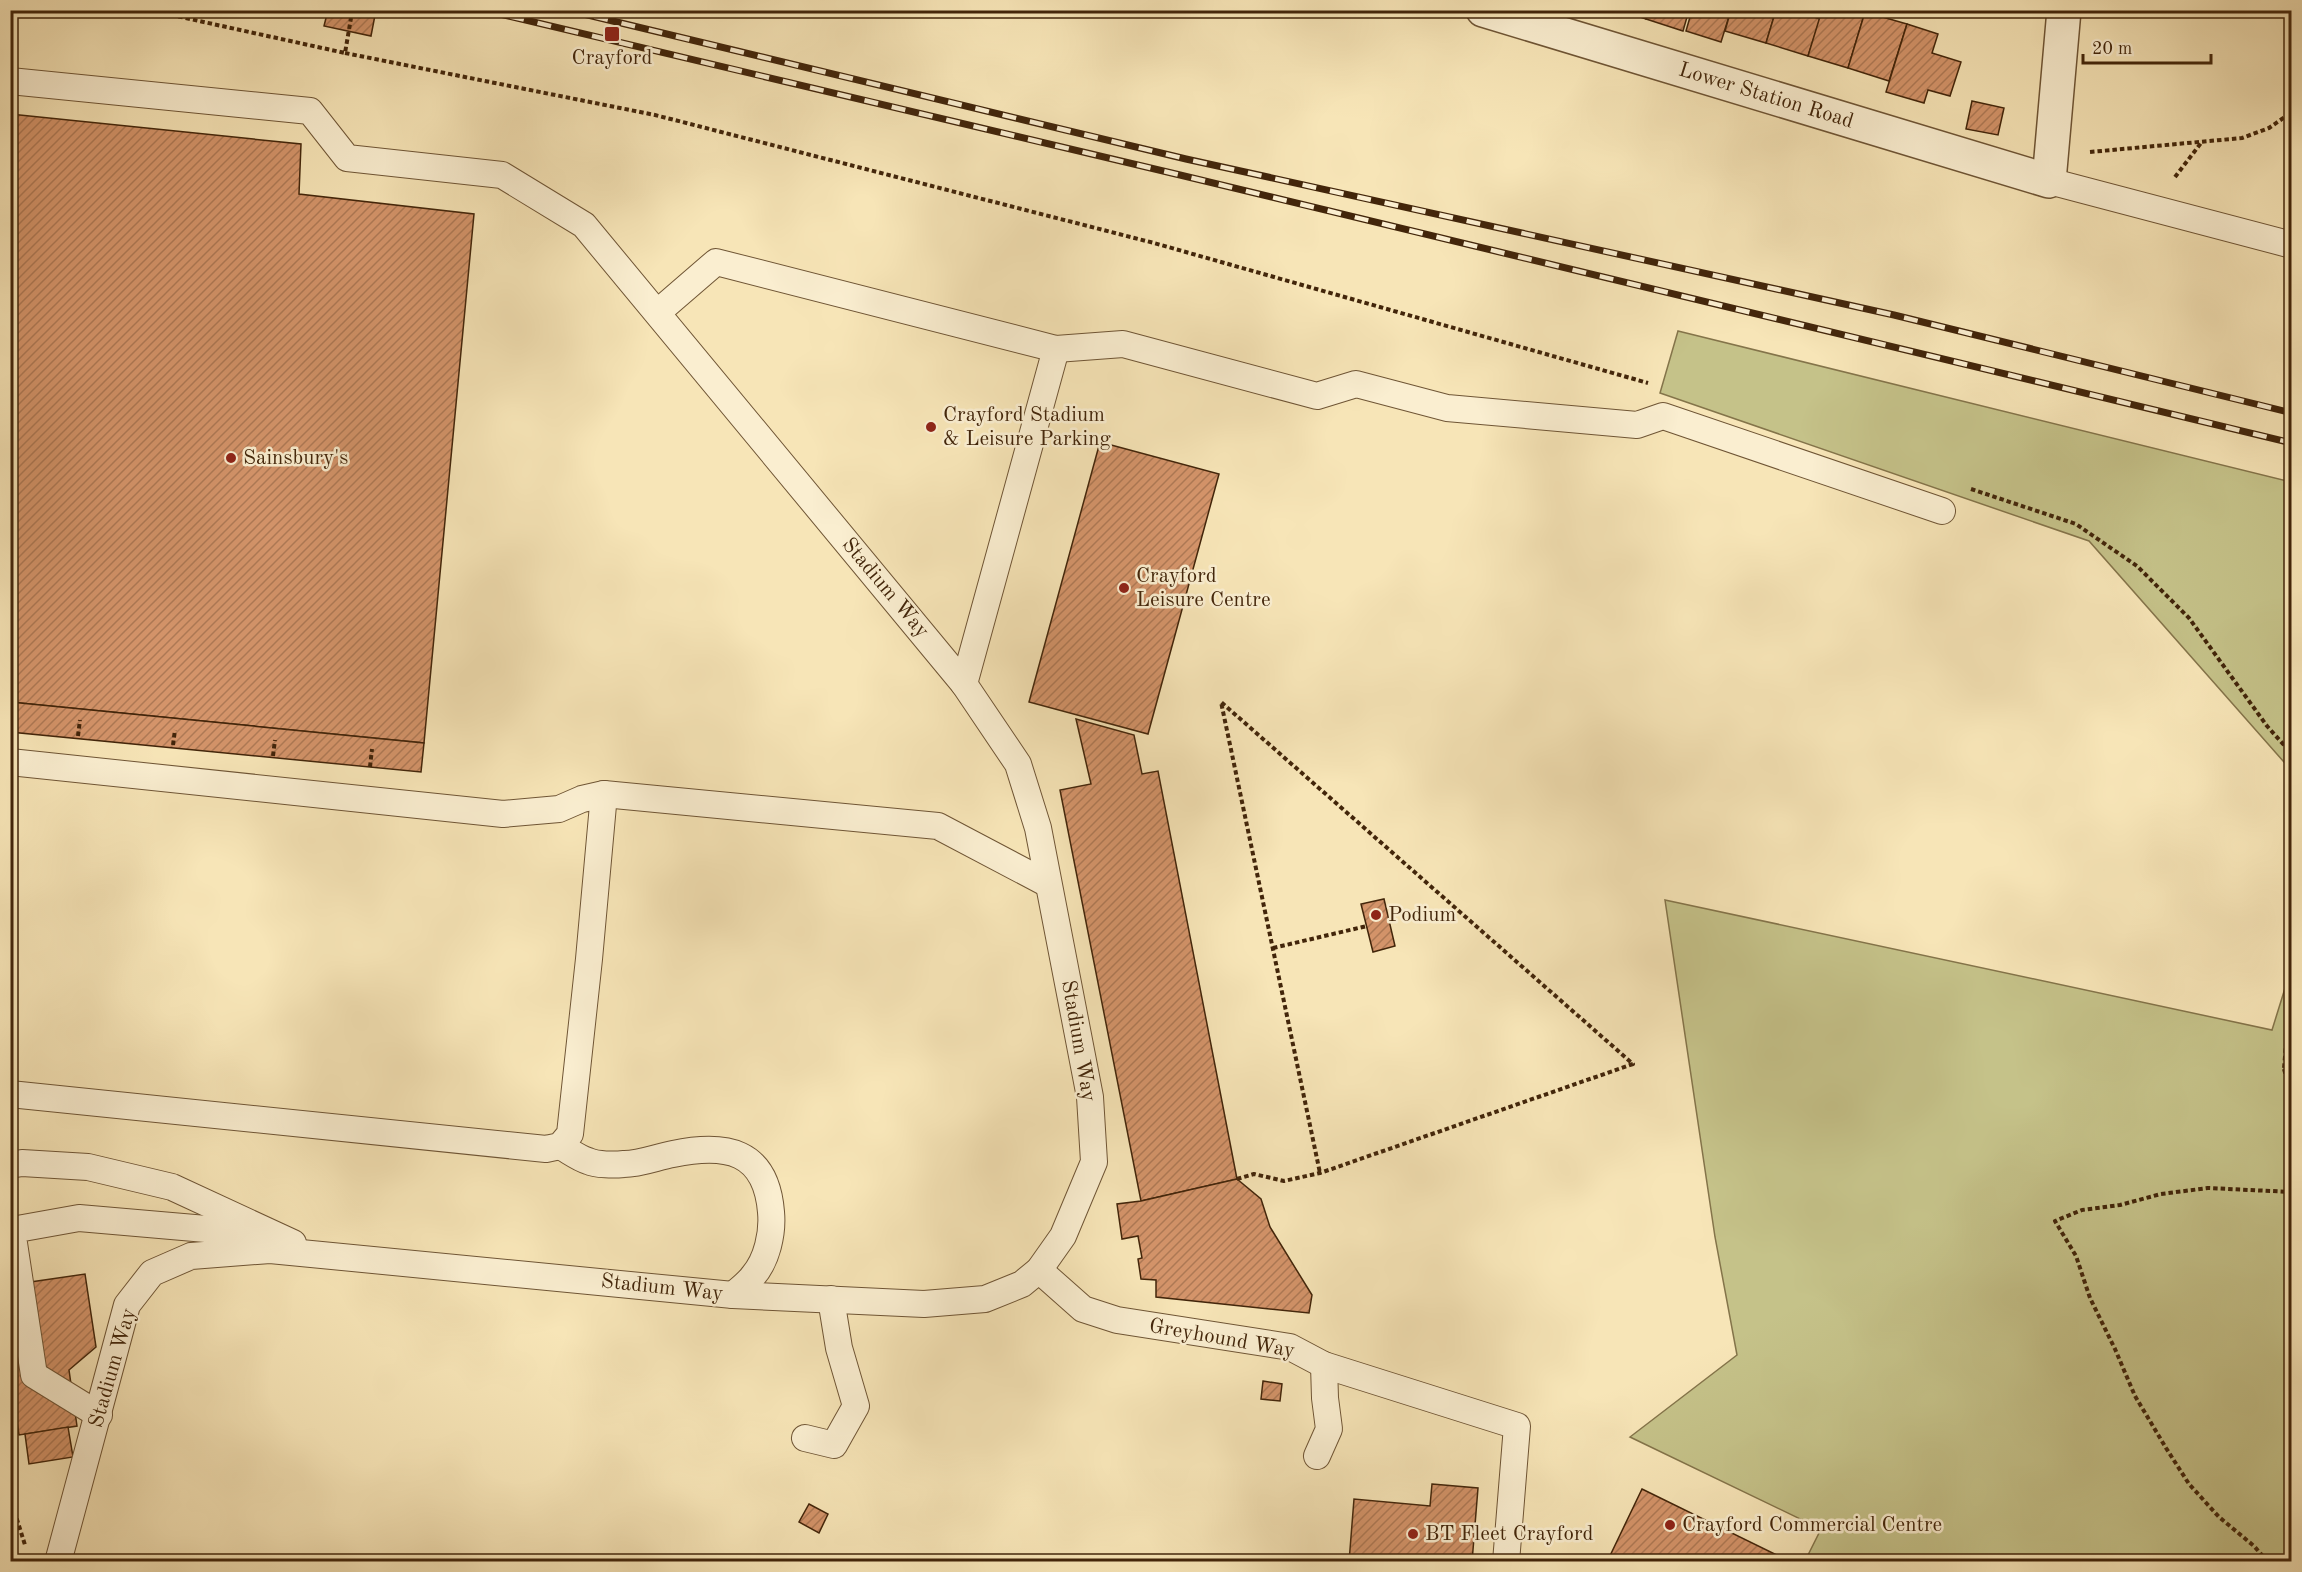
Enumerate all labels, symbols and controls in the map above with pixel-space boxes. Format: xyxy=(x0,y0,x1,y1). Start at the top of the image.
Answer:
marker: Crayford xyxy=(603,25,621,43)
scale bar xyxy=(2083,27,2210,65)
text: 20 m xyxy=(2092,40,2132,58)
place label: Crayford xyxy=(572,48,652,69)
street label: Lower Station Road xyxy=(1676,59,1856,133)
place label: Crayford Stadium & Leisure Parking xyxy=(943,405,1112,450)
marker: Crayford Stadium & Leisure Parking xyxy=(924,420,938,434)
place label: Sainsbury's xyxy=(243,448,348,469)
marker: Sainsbury's xyxy=(224,451,238,465)
street label: Stadium Way xyxy=(837,534,933,642)
place label: Crayford Leisure Centre xyxy=(1136,566,1271,611)
marker: Crayford Leisure Centre xyxy=(1117,581,1131,595)
place label: Podium xyxy=(1388,905,1456,926)
marker: Podium xyxy=(1369,908,1383,922)
street label: Stadium Way xyxy=(1057,979,1099,1103)
street label: Stadium Way xyxy=(600,1271,724,1305)
street label: Stadium Way xyxy=(86,1306,140,1430)
street label: Greyhound Way xyxy=(1147,1316,1297,1362)
place label: Crayford Commercial Centre xyxy=(1682,1515,1942,1536)
marker: Crayford Commercial Centre xyxy=(1663,1518,1677,1532)
place label: BT Fleet Crayford xyxy=(1425,1524,1594,1545)
marker: BT Fleet Crayford xyxy=(1406,1527,1420,1541)

